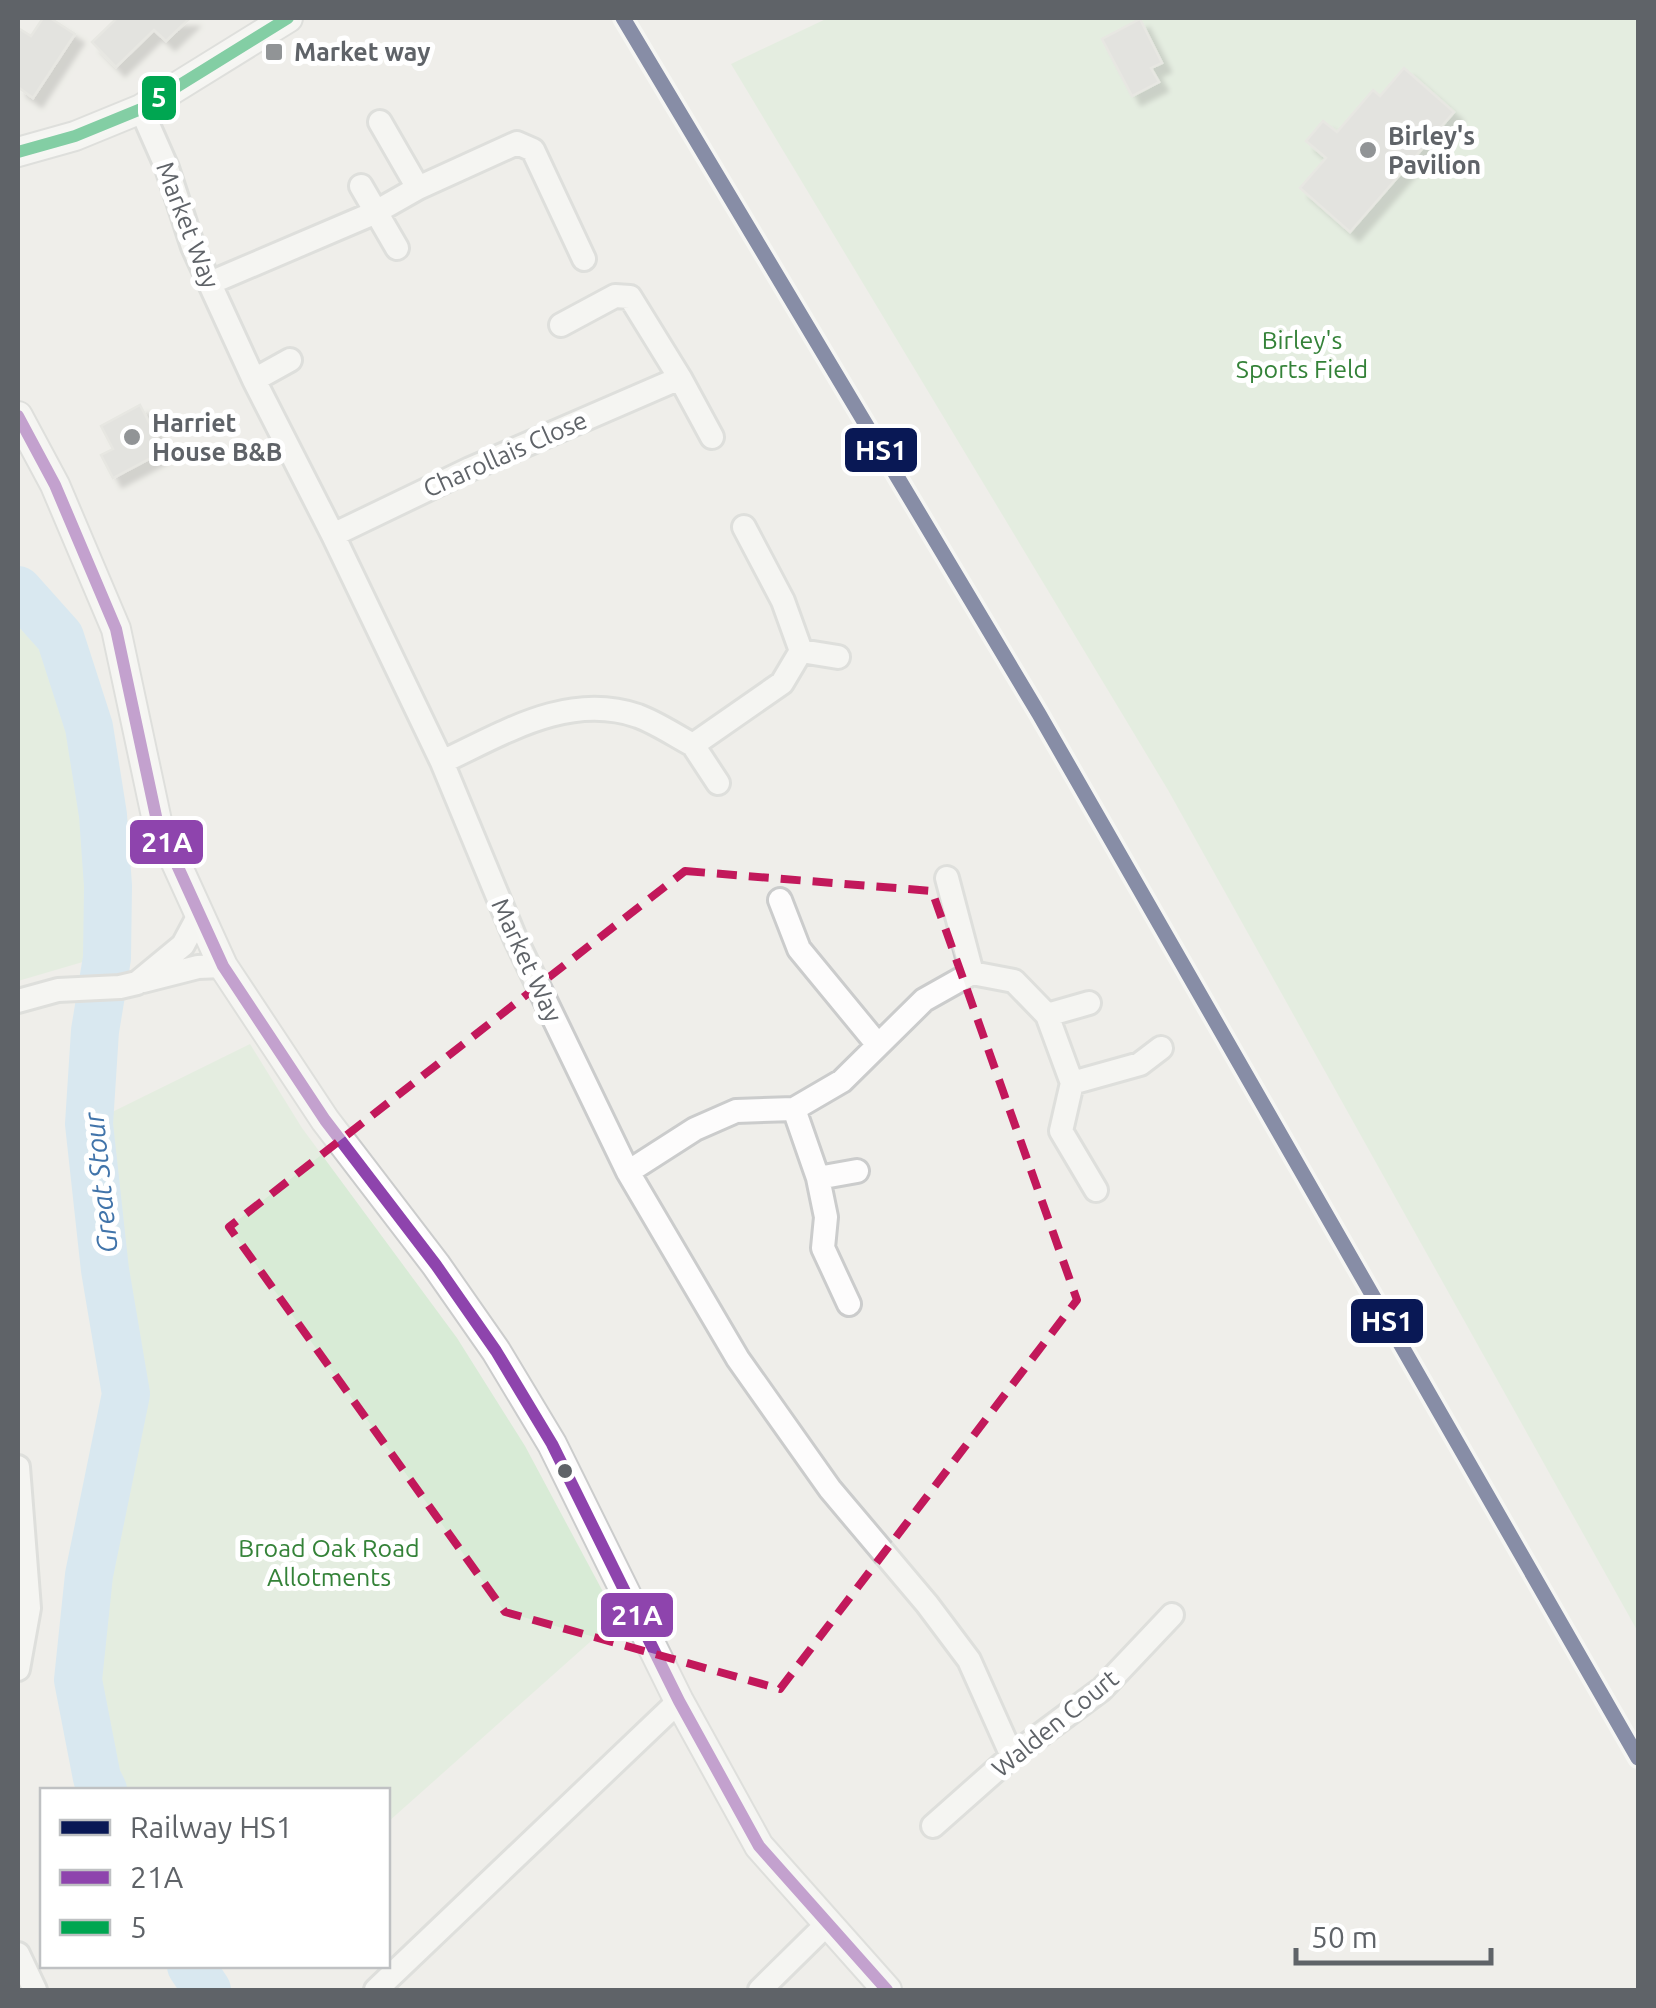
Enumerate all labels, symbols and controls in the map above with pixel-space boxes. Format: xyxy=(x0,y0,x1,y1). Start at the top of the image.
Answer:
place label: Market way xyxy=(294,38,430,66)
marker: Market way xyxy=(263,41,285,63)
line badge: 5 xyxy=(140,74,178,122)
text: 5 xyxy=(151,81,167,112)
place label: Birley's Pavilion xyxy=(1388,122,1481,179)
marker: Birley's Pavilion xyxy=(1357,139,1379,161)
street label: Market Way xyxy=(151,158,225,292)
park label: Birley's Sports Field xyxy=(1236,326,1368,383)
street label: Charollais Close xyxy=(419,405,591,503)
place label: Harriet House B&B xyxy=(152,409,282,466)
marker: Harriet House B&B xyxy=(121,426,143,448)
line badge: HS1 xyxy=(843,426,919,474)
text: HS1 xyxy=(855,434,907,465)
line badge: 21A xyxy=(128,818,205,866)
text: 21A xyxy=(141,826,193,857)
street label: Market Way xyxy=(486,894,568,1026)
water label: Great Stour xyxy=(77,1110,123,1255)
line badge: HS1 xyxy=(1349,1297,1425,1345)
text: HS1 xyxy=(1361,1305,1413,1336)
unlabelled marker xyxy=(555,1461,575,1481)
park label: Broad Oak Road Allotments xyxy=(238,1534,420,1591)
line badge: 21A xyxy=(599,1591,675,1639)
text: 21A xyxy=(611,1599,663,1630)
street label: Walden Court xyxy=(986,1664,1124,1782)
legend xyxy=(40,1788,390,1968)
text: Railway HS1 xyxy=(130,1810,293,1844)
text: 21A xyxy=(130,1860,184,1894)
scale bar xyxy=(1296,1903,1491,1965)
text: 5 xyxy=(130,1910,147,1944)
text: 50 m xyxy=(1311,1920,1378,1954)

